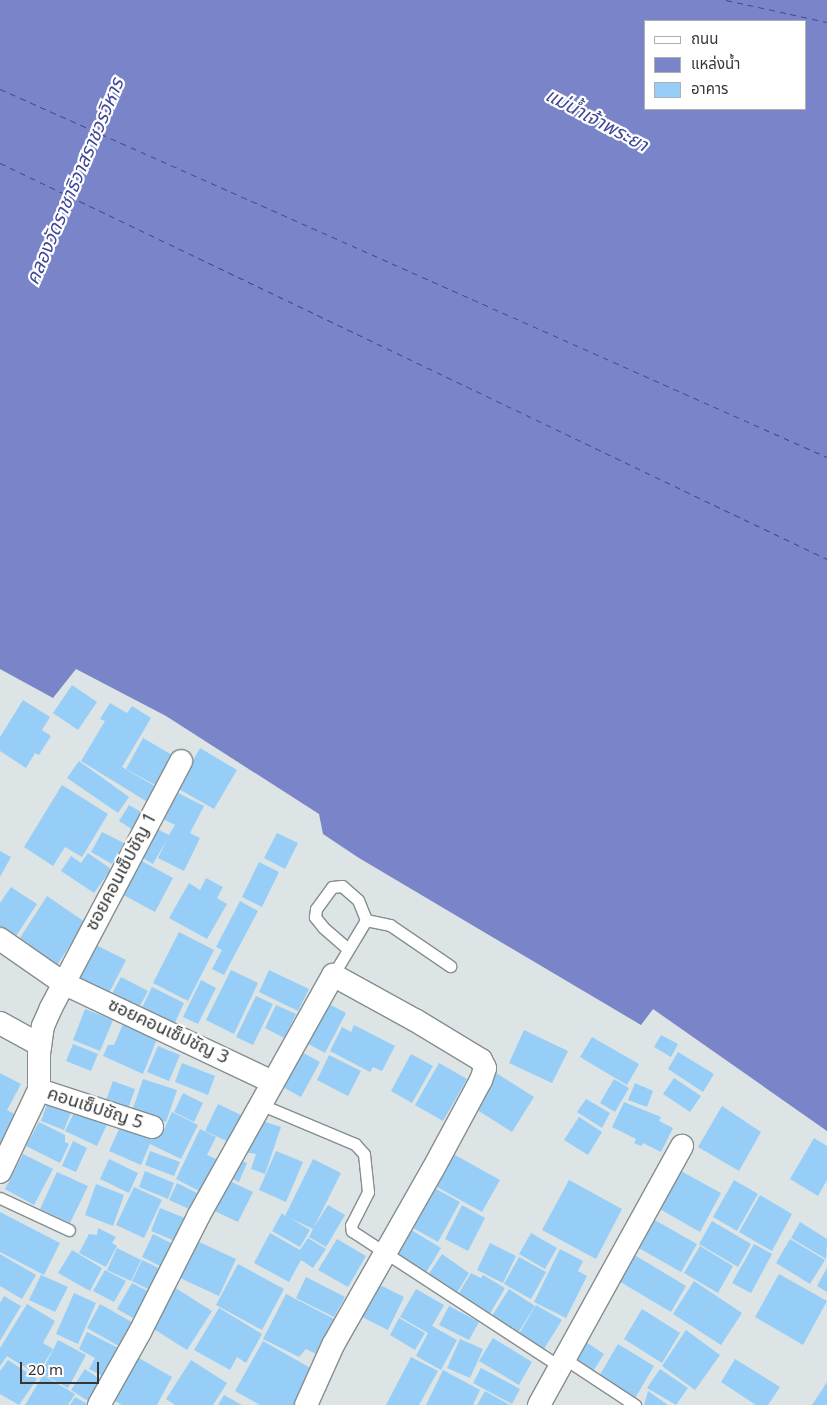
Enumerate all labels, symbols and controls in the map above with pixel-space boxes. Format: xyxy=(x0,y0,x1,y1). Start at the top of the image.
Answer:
legend xyxy=(644,20,807,110)
text: ถนน xyxy=(691,28,718,51)
text: แหล่งน้ำ xyxy=(691,53,740,76)
water label: คลองวัดราชาธิวาสราชวรวิหาร xyxy=(22,76,130,288)
text: อาคาร xyxy=(691,78,728,101)
water label: แม่น้ำเจ้าพระยา xyxy=(541,85,651,157)
street label: ซอยคอนเซ็ปชัญ 1 xyxy=(82,809,162,935)
street label: ซอยคอนเซ็ปชัญ 3 xyxy=(104,995,232,1069)
street label: คอนเซ็ปชัญ 5 xyxy=(44,1083,146,1135)
scale bar xyxy=(22,1352,101,1384)
text: 20 m xyxy=(28,1359,63,1382)

